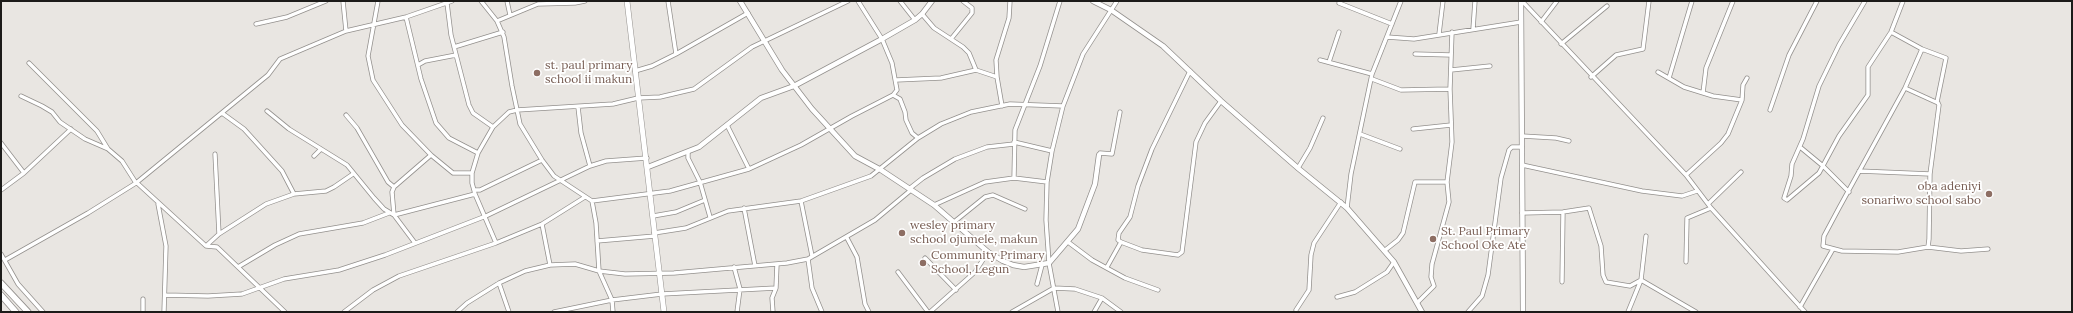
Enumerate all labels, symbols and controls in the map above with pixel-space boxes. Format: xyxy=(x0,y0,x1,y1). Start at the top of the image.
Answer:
place label: st. paul primary school ii makun xyxy=(545,59,633,87)
marker: st. paul primary school ii makun xyxy=(532,68,542,78)
place label: oba adeniyi sonariwo school sabo xyxy=(1861,180,1981,208)
marker: oba adeniyi sonariwo school sabo xyxy=(1984,189,1994,199)
place label: wesley primary school ojumele, makun xyxy=(910,219,1038,247)
place label: St. Paul Primary School Oke Ate xyxy=(1441,225,1530,253)
marker: wesley primary school ojumele, makun xyxy=(897,228,907,238)
marker: St. Paul Primary School Oke Ate xyxy=(1428,234,1438,244)
place label: Community Primary School, Legun xyxy=(931,249,1045,277)
marker: Community Primary School, Legun xyxy=(918,258,928,268)

